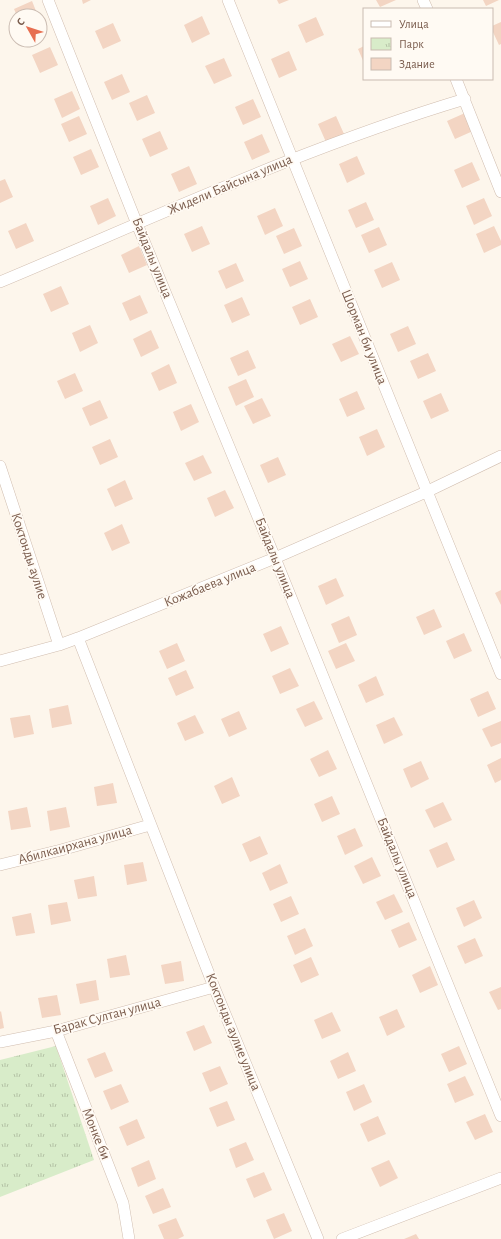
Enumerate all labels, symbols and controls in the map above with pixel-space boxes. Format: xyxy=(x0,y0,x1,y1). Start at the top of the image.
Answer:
north arrow xyxy=(8,8,48,48)
legend xyxy=(363,8,493,80)
text: С xyxy=(14,16,27,28)
text: Улица xyxy=(399,18,429,30)
text: Парк xyxy=(399,38,424,50)
text: Здание xyxy=(399,58,435,70)
street label: Жидели Байсына улица xyxy=(166,152,295,218)
street label: Байдалы улица xyxy=(129,216,175,301)
street label: Шорман би улица xyxy=(339,288,390,387)
street label: Коктонды аулие xyxy=(8,511,50,601)
street label: Байдалы улица xyxy=(252,516,298,601)
street label: Кожабаева улица xyxy=(162,560,258,610)
street label: Байдалы улица xyxy=(374,816,420,901)
street label: Абилкаирхана улица xyxy=(17,823,134,867)
street label: Коктонды аулие улица xyxy=(203,971,263,1093)
street label: Барак Султан улица xyxy=(52,995,163,1037)
street label: Монке би xyxy=(79,1106,113,1162)

